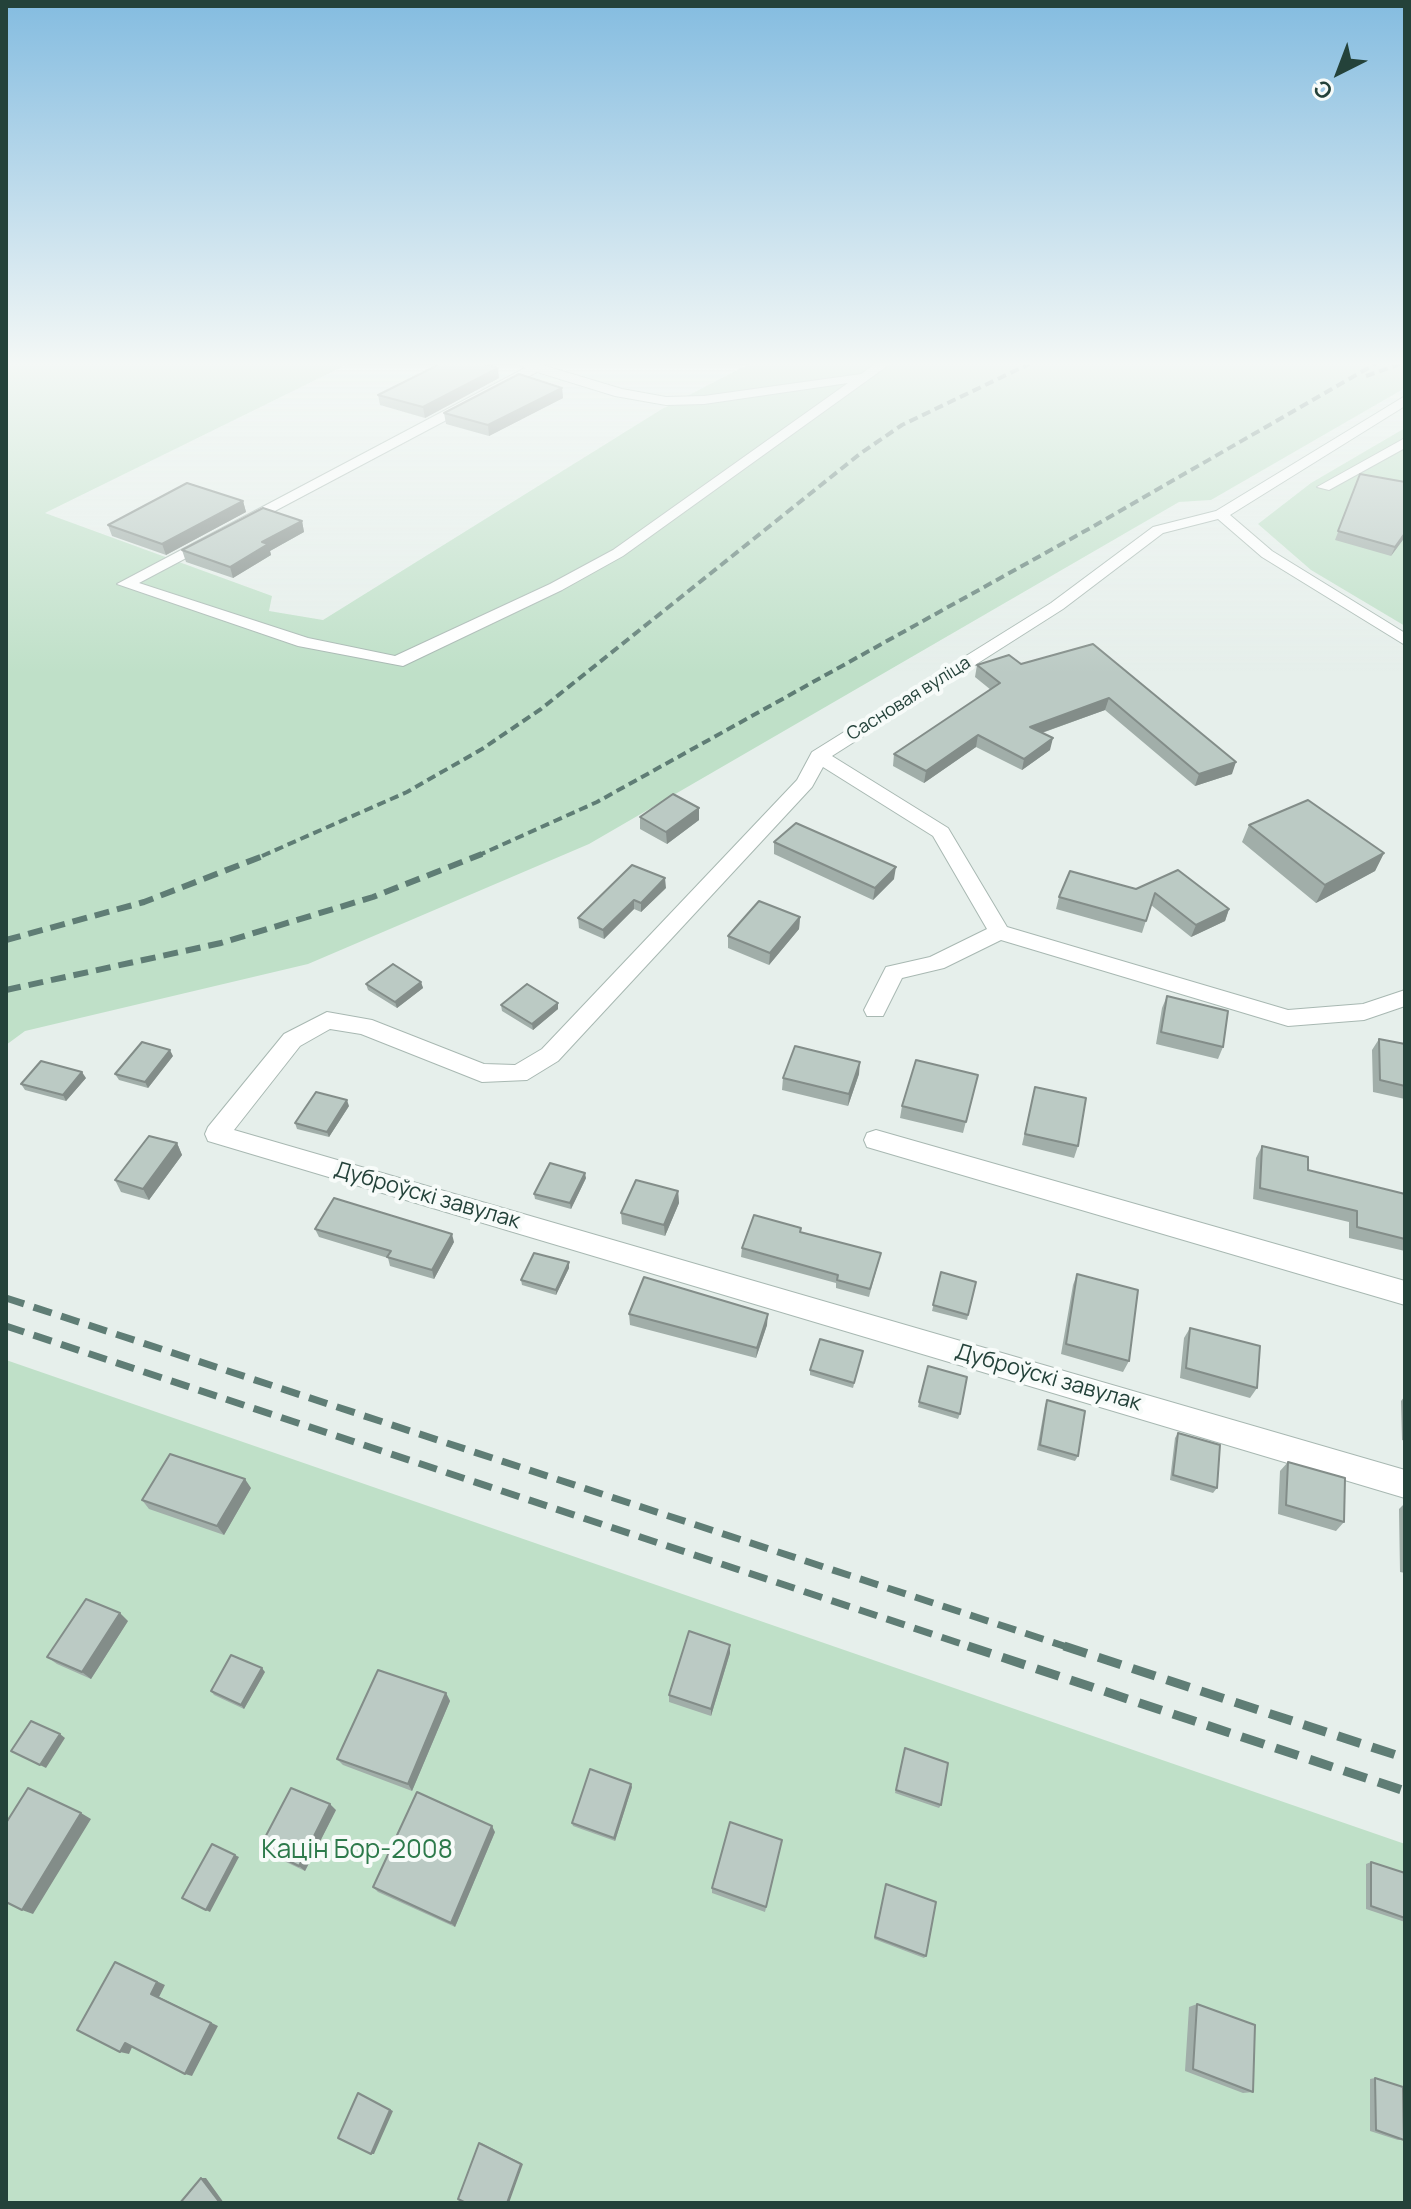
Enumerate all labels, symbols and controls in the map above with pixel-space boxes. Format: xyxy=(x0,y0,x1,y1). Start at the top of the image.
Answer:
north arrow xyxy=(1299,32,1379,112)
text: С xyxy=(1307,73,1339,106)
street label: Сасновая вуліца xyxy=(843,652,975,746)
street label: Дуброўскі завулак xyxy=(331,1157,523,1235)
street label: Дуброўскі завулак xyxy=(952,1339,1144,1417)
park label: Кацін Бор-2008 xyxy=(261,1835,453,1867)

